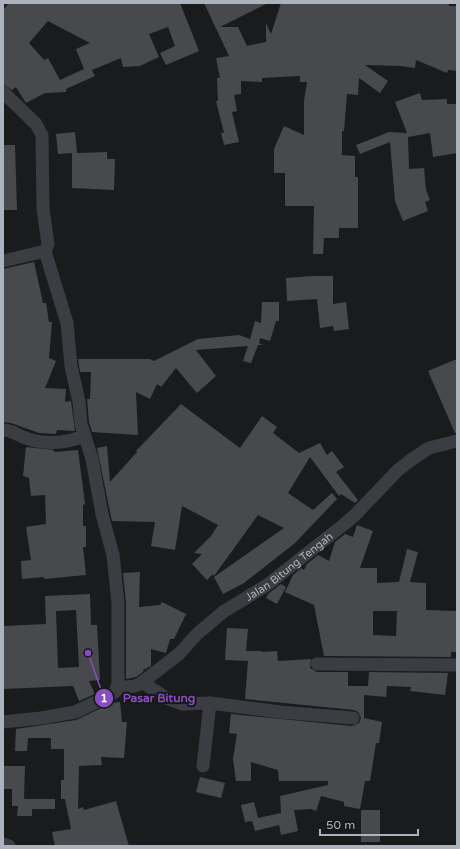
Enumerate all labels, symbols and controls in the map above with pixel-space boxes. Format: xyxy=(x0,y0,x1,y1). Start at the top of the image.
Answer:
street label: Jalan Bitung Tengah xyxy=(243,530,336,604)
callout: Pasar Bitung xyxy=(94,686,203,710)
text: 1 xyxy=(100,691,108,705)
text: Pasar Bitung xyxy=(123,691,195,706)
scale bar xyxy=(320,811,418,837)
text: 50 m xyxy=(326,818,355,832)

